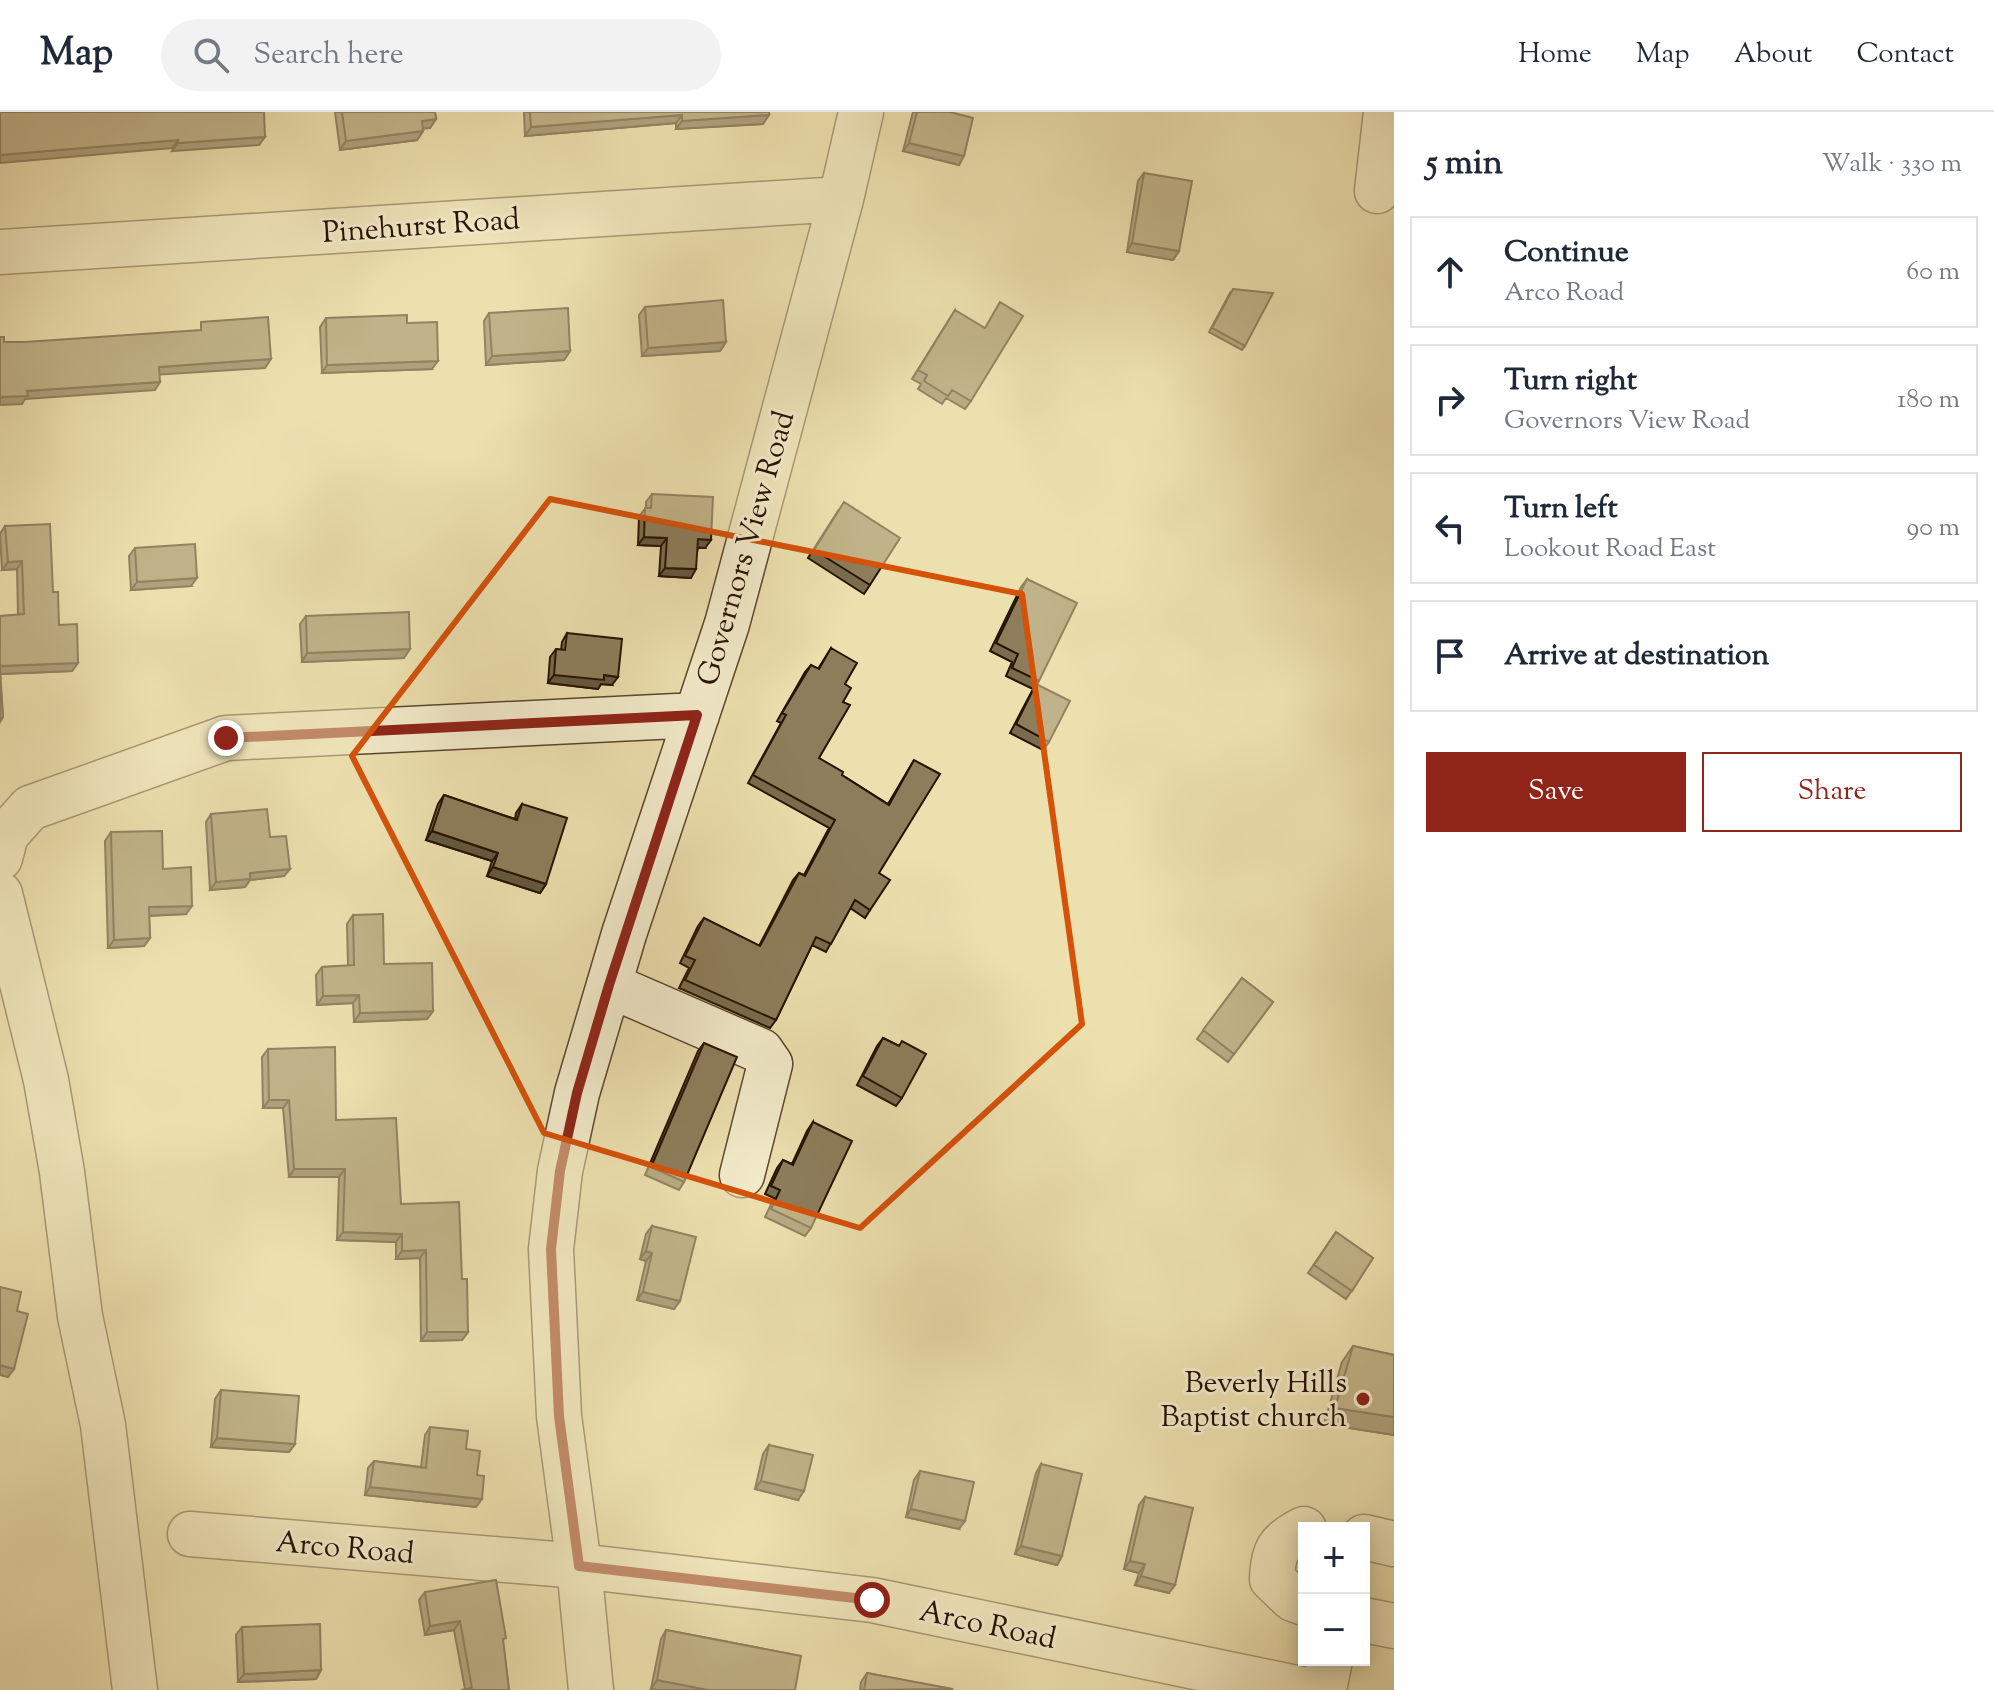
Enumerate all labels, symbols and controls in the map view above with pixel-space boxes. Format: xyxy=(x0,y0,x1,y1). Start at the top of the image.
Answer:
search box xyxy=(161,19,721,91)
text: Map xyxy=(40,28,113,82)
icon: search xyxy=(189,33,233,77)
text: Search here xyxy=(253,34,404,77)
text: Home xyxy=(1518,35,1592,75)
text: Map xyxy=(1636,35,1690,75)
text: About xyxy=(1734,35,1812,75)
text: Contact xyxy=(1856,35,1954,75)
text: 5 min xyxy=(1426,140,1503,189)
text: Walk · 330 m xyxy=(1822,146,1962,183)
street label: Pinehurst Road xyxy=(321,199,521,256)
text: Continue xyxy=(1504,232,1629,275)
icon: ahead xyxy=(1428,250,1472,294)
text: 60 m xyxy=(1906,254,1960,291)
text: Arco Road xyxy=(1504,275,1624,312)
text: Turn right xyxy=(1504,360,1637,403)
icon: right xyxy=(1428,378,1472,422)
text: 180 m xyxy=(1897,382,1960,419)
text: Governors View Road xyxy=(1504,403,1750,440)
street label: Governors View Road xyxy=(688,406,807,691)
text: Turn left xyxy=(1504,488,1618,531)
icon: left xyxy=(1428,506,1472,550)
text: 90 m xyxy=(1907,510,1960,547)
text: Lookout Road East xyxy=(1504,531,1716,568)
icon: arrive xyxy=(1428,634,1472,678)
text: Arrive at destination xyxy=(1504,635,1769,678)
route end xyxy=(208,720,244,756)
button: Save xyxy=(1426,752,1686,832)
button: Share xyxy=(1702,752,1962,832)
place label: Beverly Hills Baptist church xyxy=(1161,1363,1347,1440)
marker: Beverly Hills Baptist church xyxy=(1354,1390,1372,1408)
street label: Arco Road xyxy=(274,1522,416,1577)
map controls xyxy=(1298,1522,1370,1666)
button: + xyxy=(1298,1522,1370,1594)
route start xyxy=(854,1582,890,1618)
street label: Arco Road xyxy=(915,1591,1060,1662)
button: − xyxy=(1298,1594,1370,1666)

